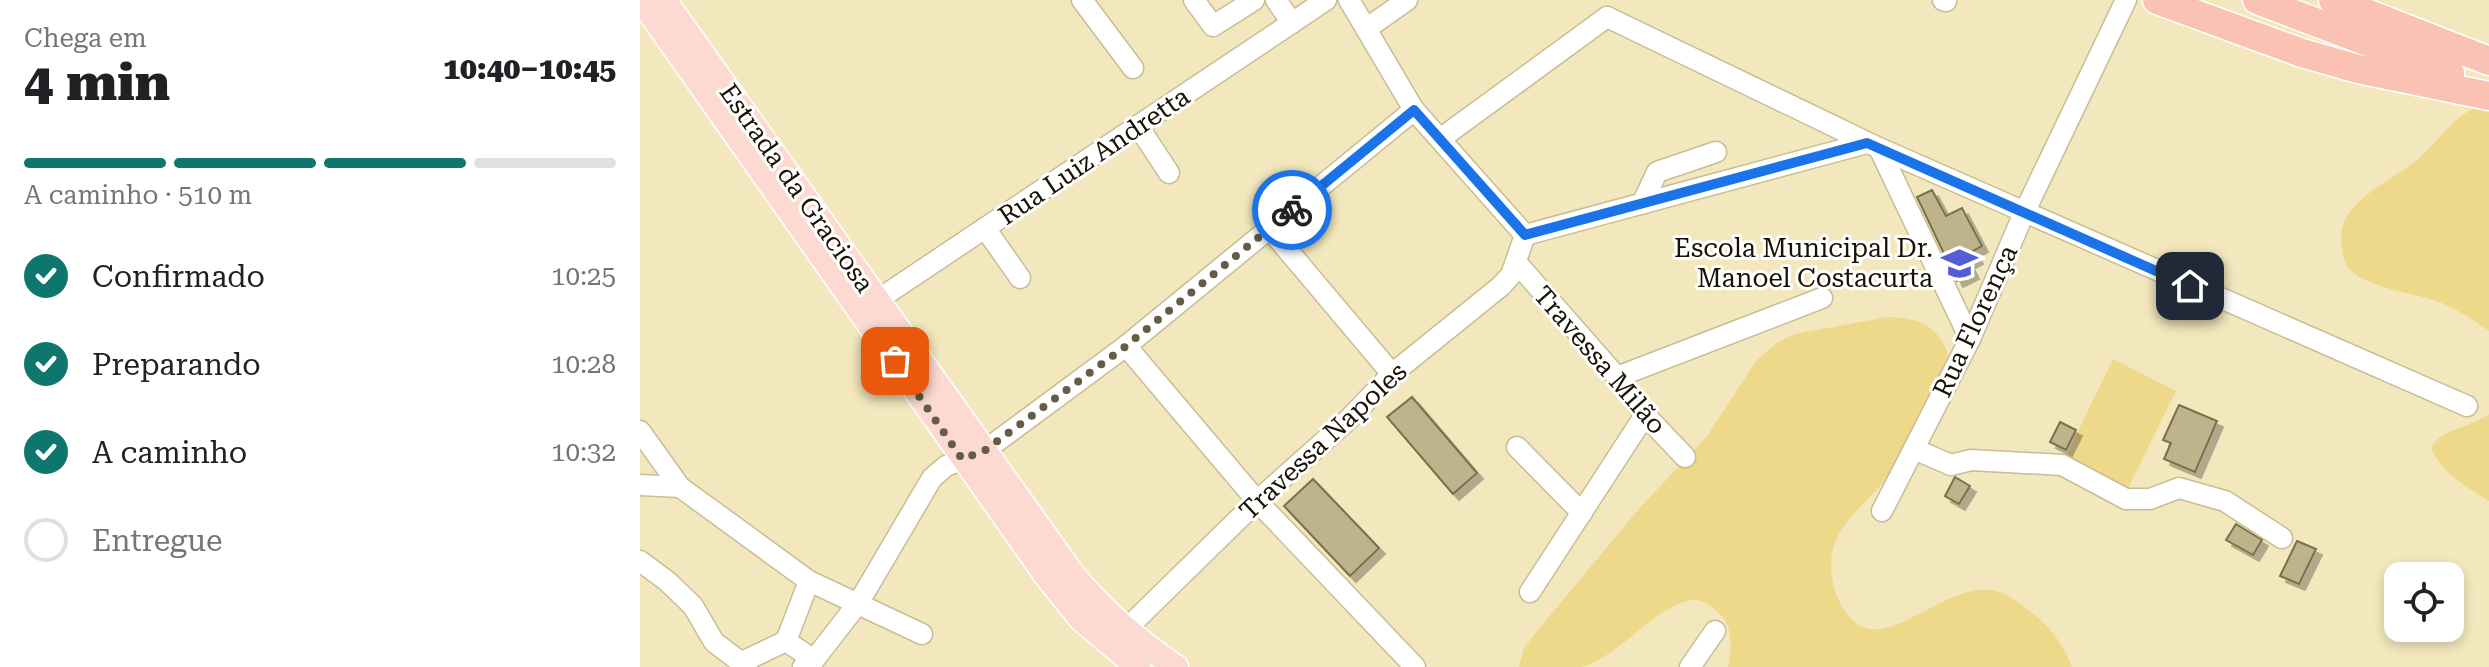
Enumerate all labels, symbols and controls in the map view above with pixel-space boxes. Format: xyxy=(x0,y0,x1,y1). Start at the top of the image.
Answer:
text: Chega em xyxy=(24,23,147,53)
text: 10:40–10:45 xyxy=(443,51,616,86)
text: 4 min xyxy=(24,52,170,113)
street label: Estrada da Graciosa xyxy=(714,78,880,298)
street label: Rua Luiz Andretta xyxy=(993,81,1195,231)
courier xyxy=(1252,170,1332,250)
text: A caminho · 510 m xyxy=(24,180,252,210)
icon: bike xyxy=(1270,188,1314,232)
place label: Escola Municipal Dr. Manoel Costacurta xyxy=(1674,233,1933,293)
street label: Rua Florença xyxy=(1927,240,2023,402)
school or university icon: Escola Municipal Dr. Manoel Costacurta xyxy=(1940,244,1978,282)
pin xyxy=(2156,252,2224,320)
icon: check xyxy=(24,254,68,298)
text: Confirmado xyxy=(92,259,265,294)
text: 10:25 xyxy=(551,261,616,291)
icon: home xyxy=(2168,264,2212,308)
street label: Travessa Milão xyxy=(1528,280,1672,440)
pin xyxy=(861,327,929,395)
icon: bag xyxy=(873,339,917,383)
icon: check xyxy=(24,342,68,386)
text: Preparando xyxy=(92,347,261,382)
text: 10:28 xyxy=(551,349,616,379)
street label: Travessa Napoles xyxy=(1233,356,1413,526)
icon: check xyxy=(24,430,68,474)
text: A caminho xyxy=(92,435,247,470)
text: 10:32 xyxy=(551,437,616,467)
text: Entregue xyxy=(92,523,222,558)
map controls xyxy=(2384,562,2464,642)
button: locate xyxy=(2384,562,2464,642)

